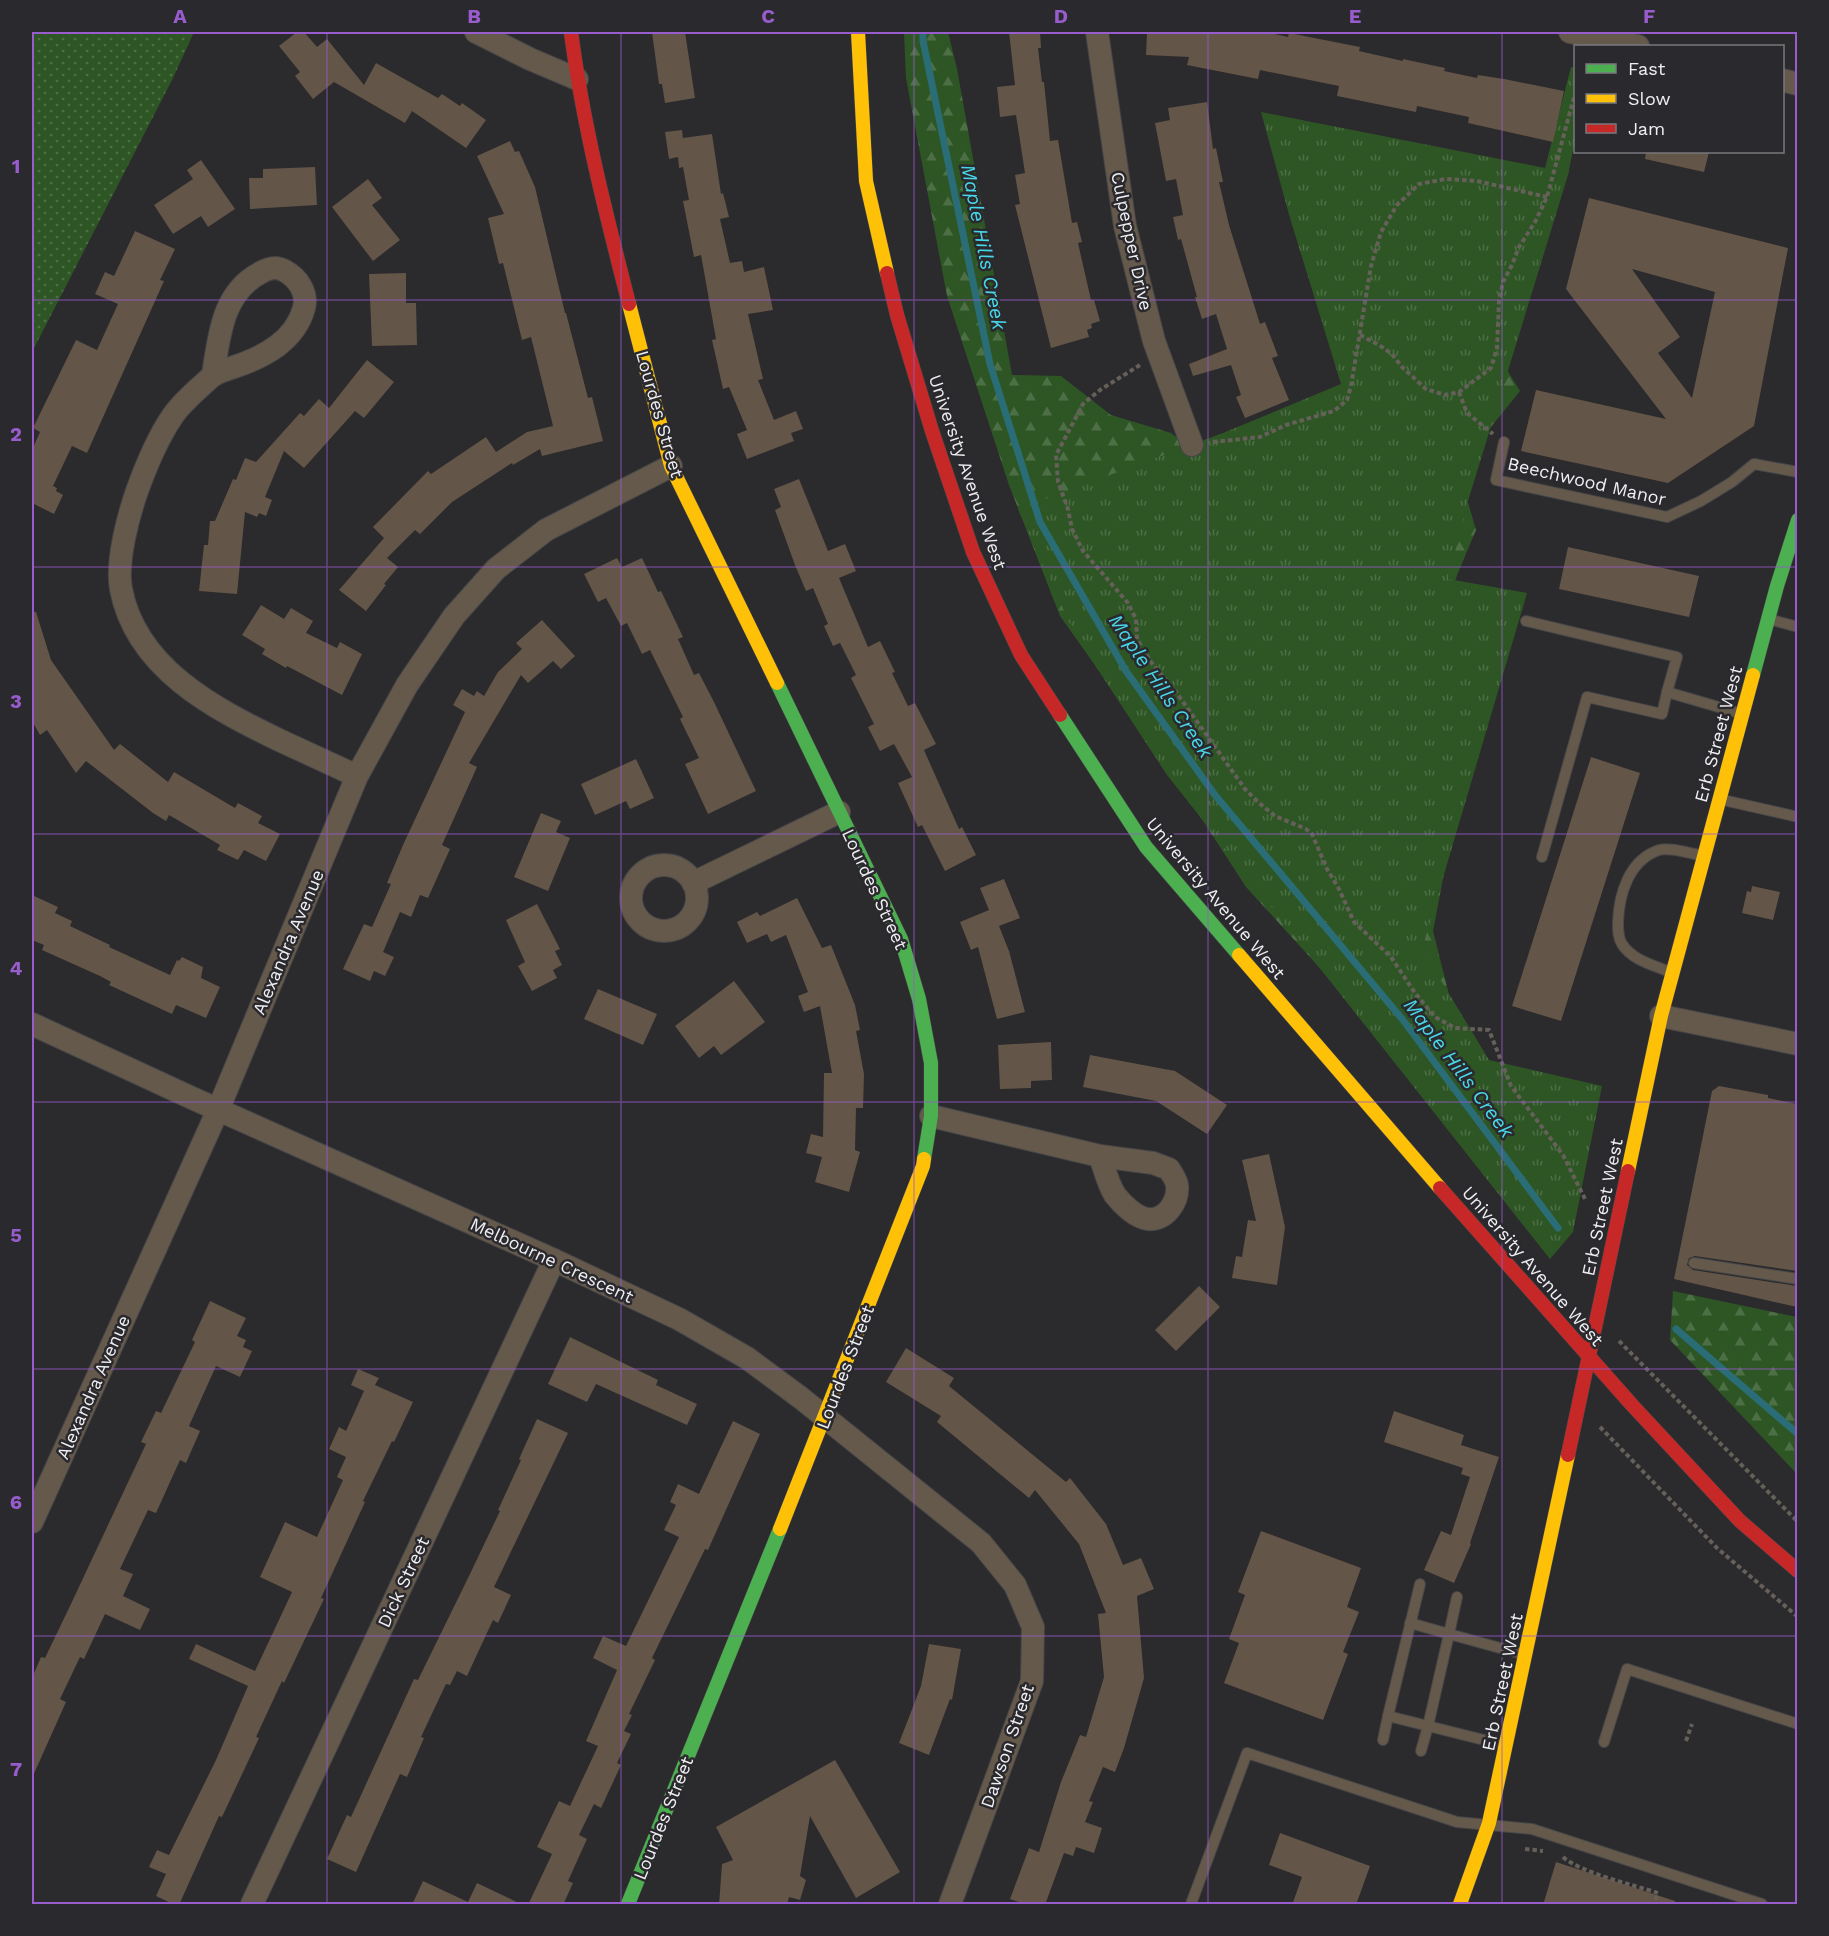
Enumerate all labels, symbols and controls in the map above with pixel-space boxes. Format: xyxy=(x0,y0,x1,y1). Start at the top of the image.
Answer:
text: A xyxy=(173,4,187,28)
text: B xyxy=(467,4,481,28)
text: C xyxy=(761,4,775,28)
text: D xyxy=(1054,4,1068,28)
text: E xyxy=(1349,4,1361,28)
text: F xyxy=(1643,4,1655,28)
legend xyxy=(1574,45,1784,153)
text: Fast xyxy=(1628,58,1666,79)
text: Slow xyxy=(1628,88,1671,109)
text: Jam xyxy=(1628,118,1665,139)
text: 1 xyxy=(12,154,20,178)
water label: Maple Hills Creek xyxy=(956,162,1012,333)
street label: Culpepper Drive xyxy=(1107,170,1157,312)
street label: Lourdes Street xyxy=(632,348,688,480)
street label: University Avenue West xyxy=(925,372,1011,573)
text: 2 xyxy=(10,422,22,446)
street label: Beechwood Manor xyxy=(1506,453,1668,509)
water label: Maple Hills Creek xyxy=(1104,609,1219,763)
street label: Erb Street West xyxy=(1690,663,1746,804)
text: 3 xyxy=(10,689,22,713)
street label: University Avenue West xyxy=(1142,813,1290,984)
street label: Lourdes Street xyxy=(838,825,912,953)
street label: Alexandra Avenue xyxy=(248,866,328,1018)
text: 4 xyxy=(10,956,23,980)
water label: Maple Hills Creek xyxy=(1399,994,1520,1143)
street label: Erb Street West xyxy=(1577,1136,1627,1278)
street label: University Avenue West xyxy=(1458,1182,1608,1351)
street label: Melbourne Crescent xyxy=(467,1213,637,1307)
text: 5 xyxy=(10,1223,22,1247)
street label: Lourdes Street xyxy=(812,1302,878,1432)
street label: Alexandra Avenue xyxy=(52,1312,134,1462)
text: 6 xyxy=(10,1490,22,1514)
street label: Dick Street xyxy=(373,1533,433,1631)
street label: Erb Street West xyxy=(1477,1611,1527,1753)
street label: Dawson Street xyxy=(976,1681,1038,1811)
street label: Lourdes Street xyxy=(629,1753,697,1883)
text: 7 xyxy=(10,1757,22,1781)

